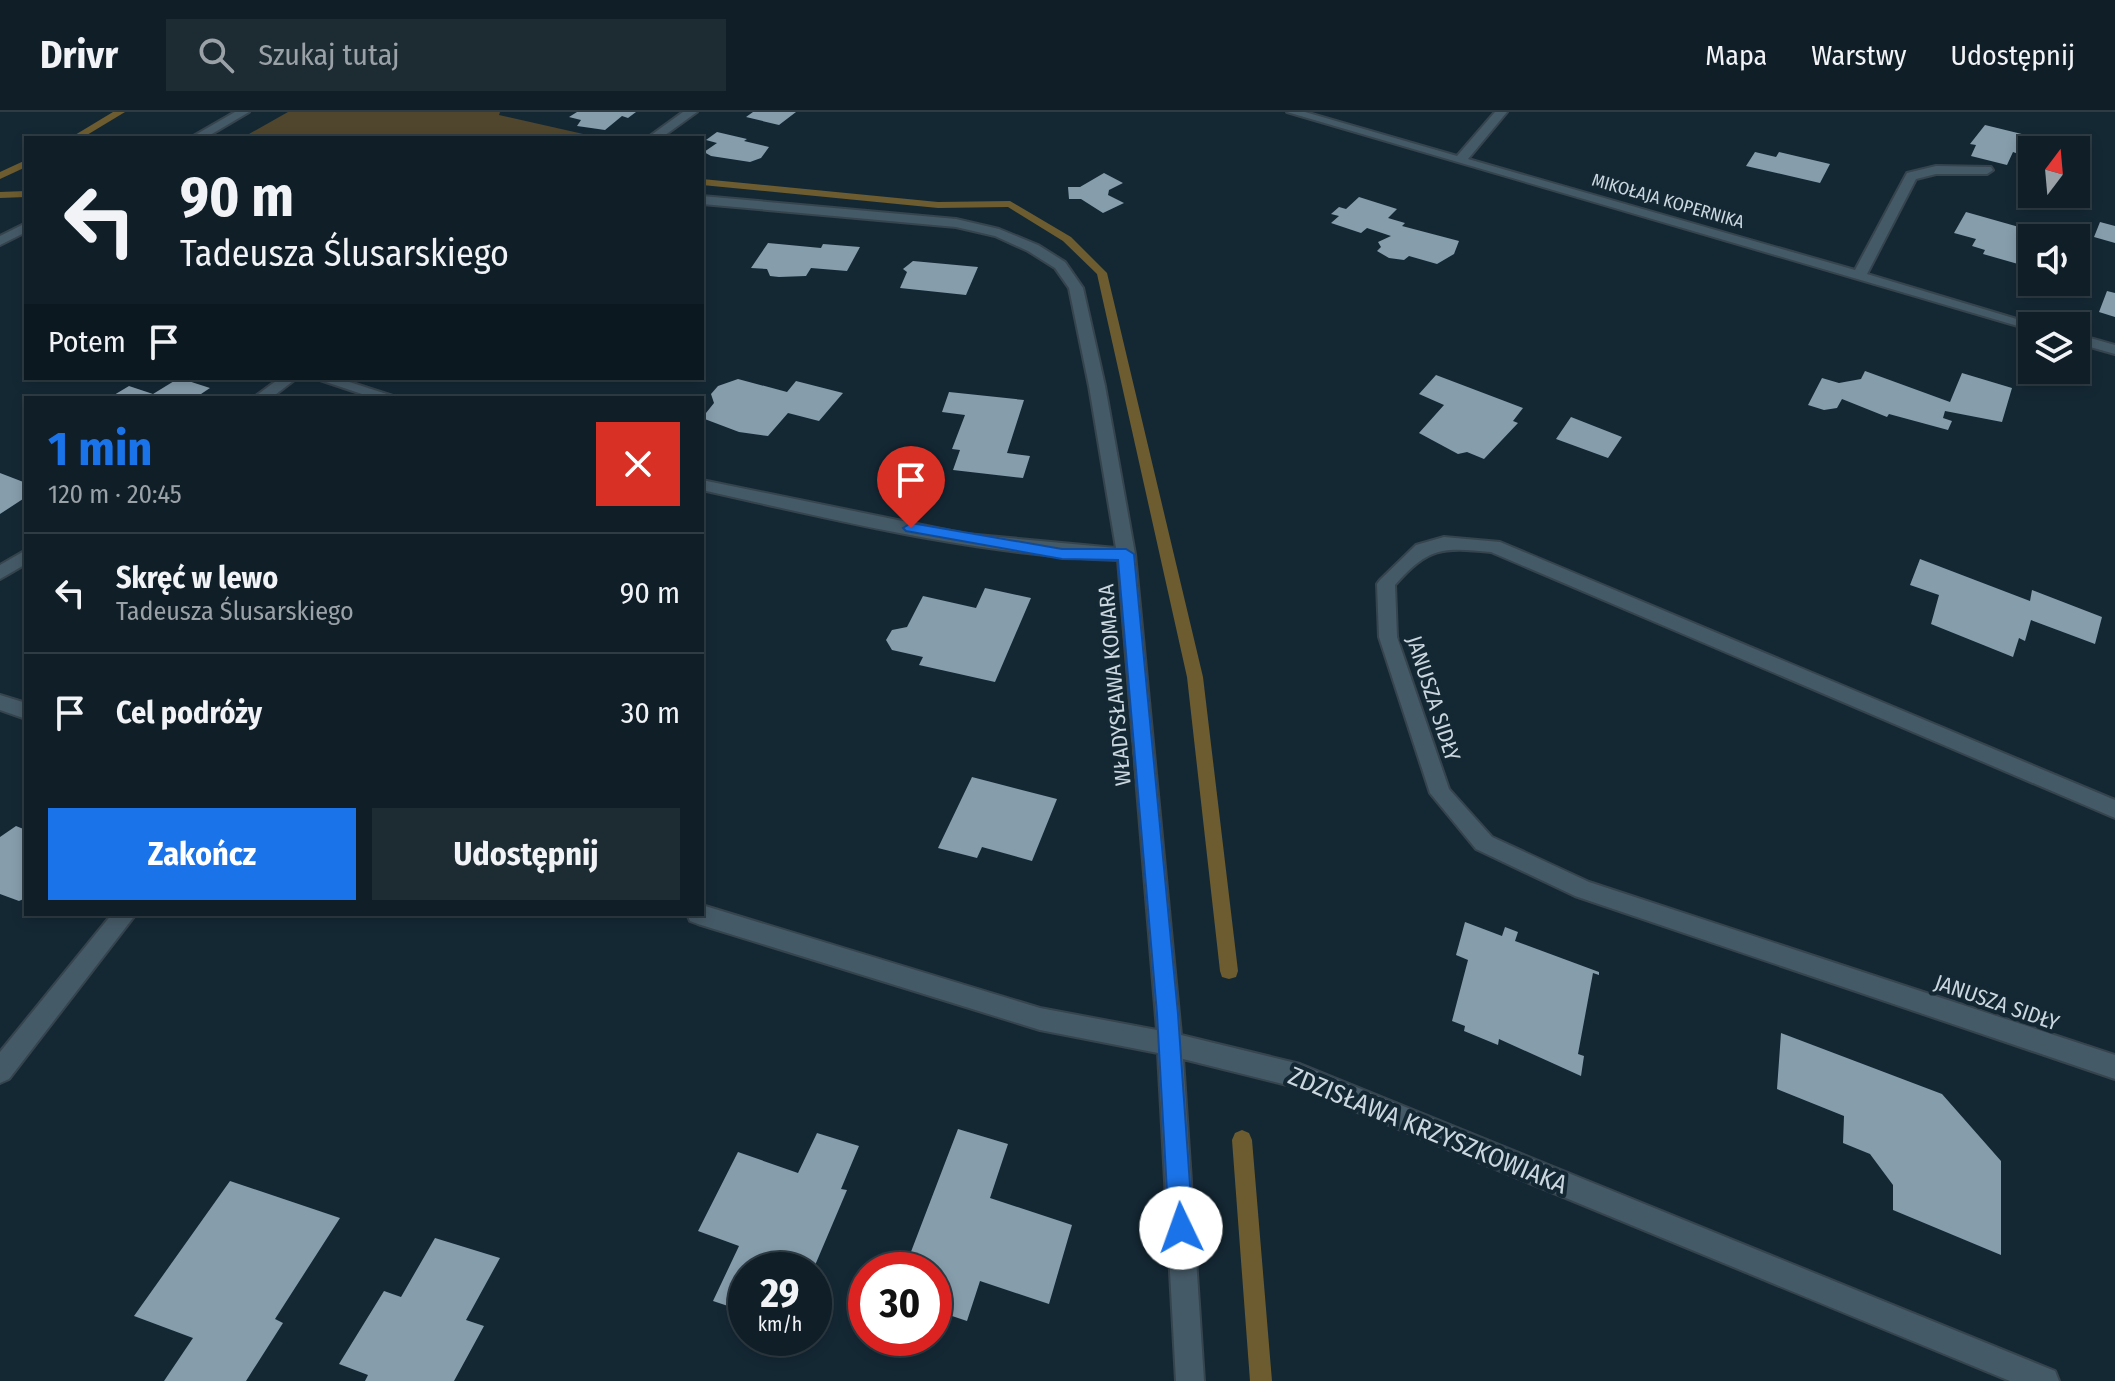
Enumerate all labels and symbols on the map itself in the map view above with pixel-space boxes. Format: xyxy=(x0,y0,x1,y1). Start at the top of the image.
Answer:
north arrow xyxy=(2018,136,2090,208)
street label: MIKOŁAJA KOPERNIKA xyxy=(1589,169,1747,233)
pin xyxy=(877,446,945,528)
street label: WŁADYSŁAWA KOMARA xyxy=(1092,582,1137,787)
street label: JANUSZA SIDŁY xyxy=(1401,632,1466,764)
street label: JANUSZA SIDŁY xyxy=(1931,969,2063,1036)
street label: ZDZISŁAWA KRZYSZKOWIAKA xyxy=(1284,1060,1572,1201)
position arrow xyxy=(1139,1186,1223,1270)
speed limit sign: 30 xyxy=(848,1252,952,1356)

